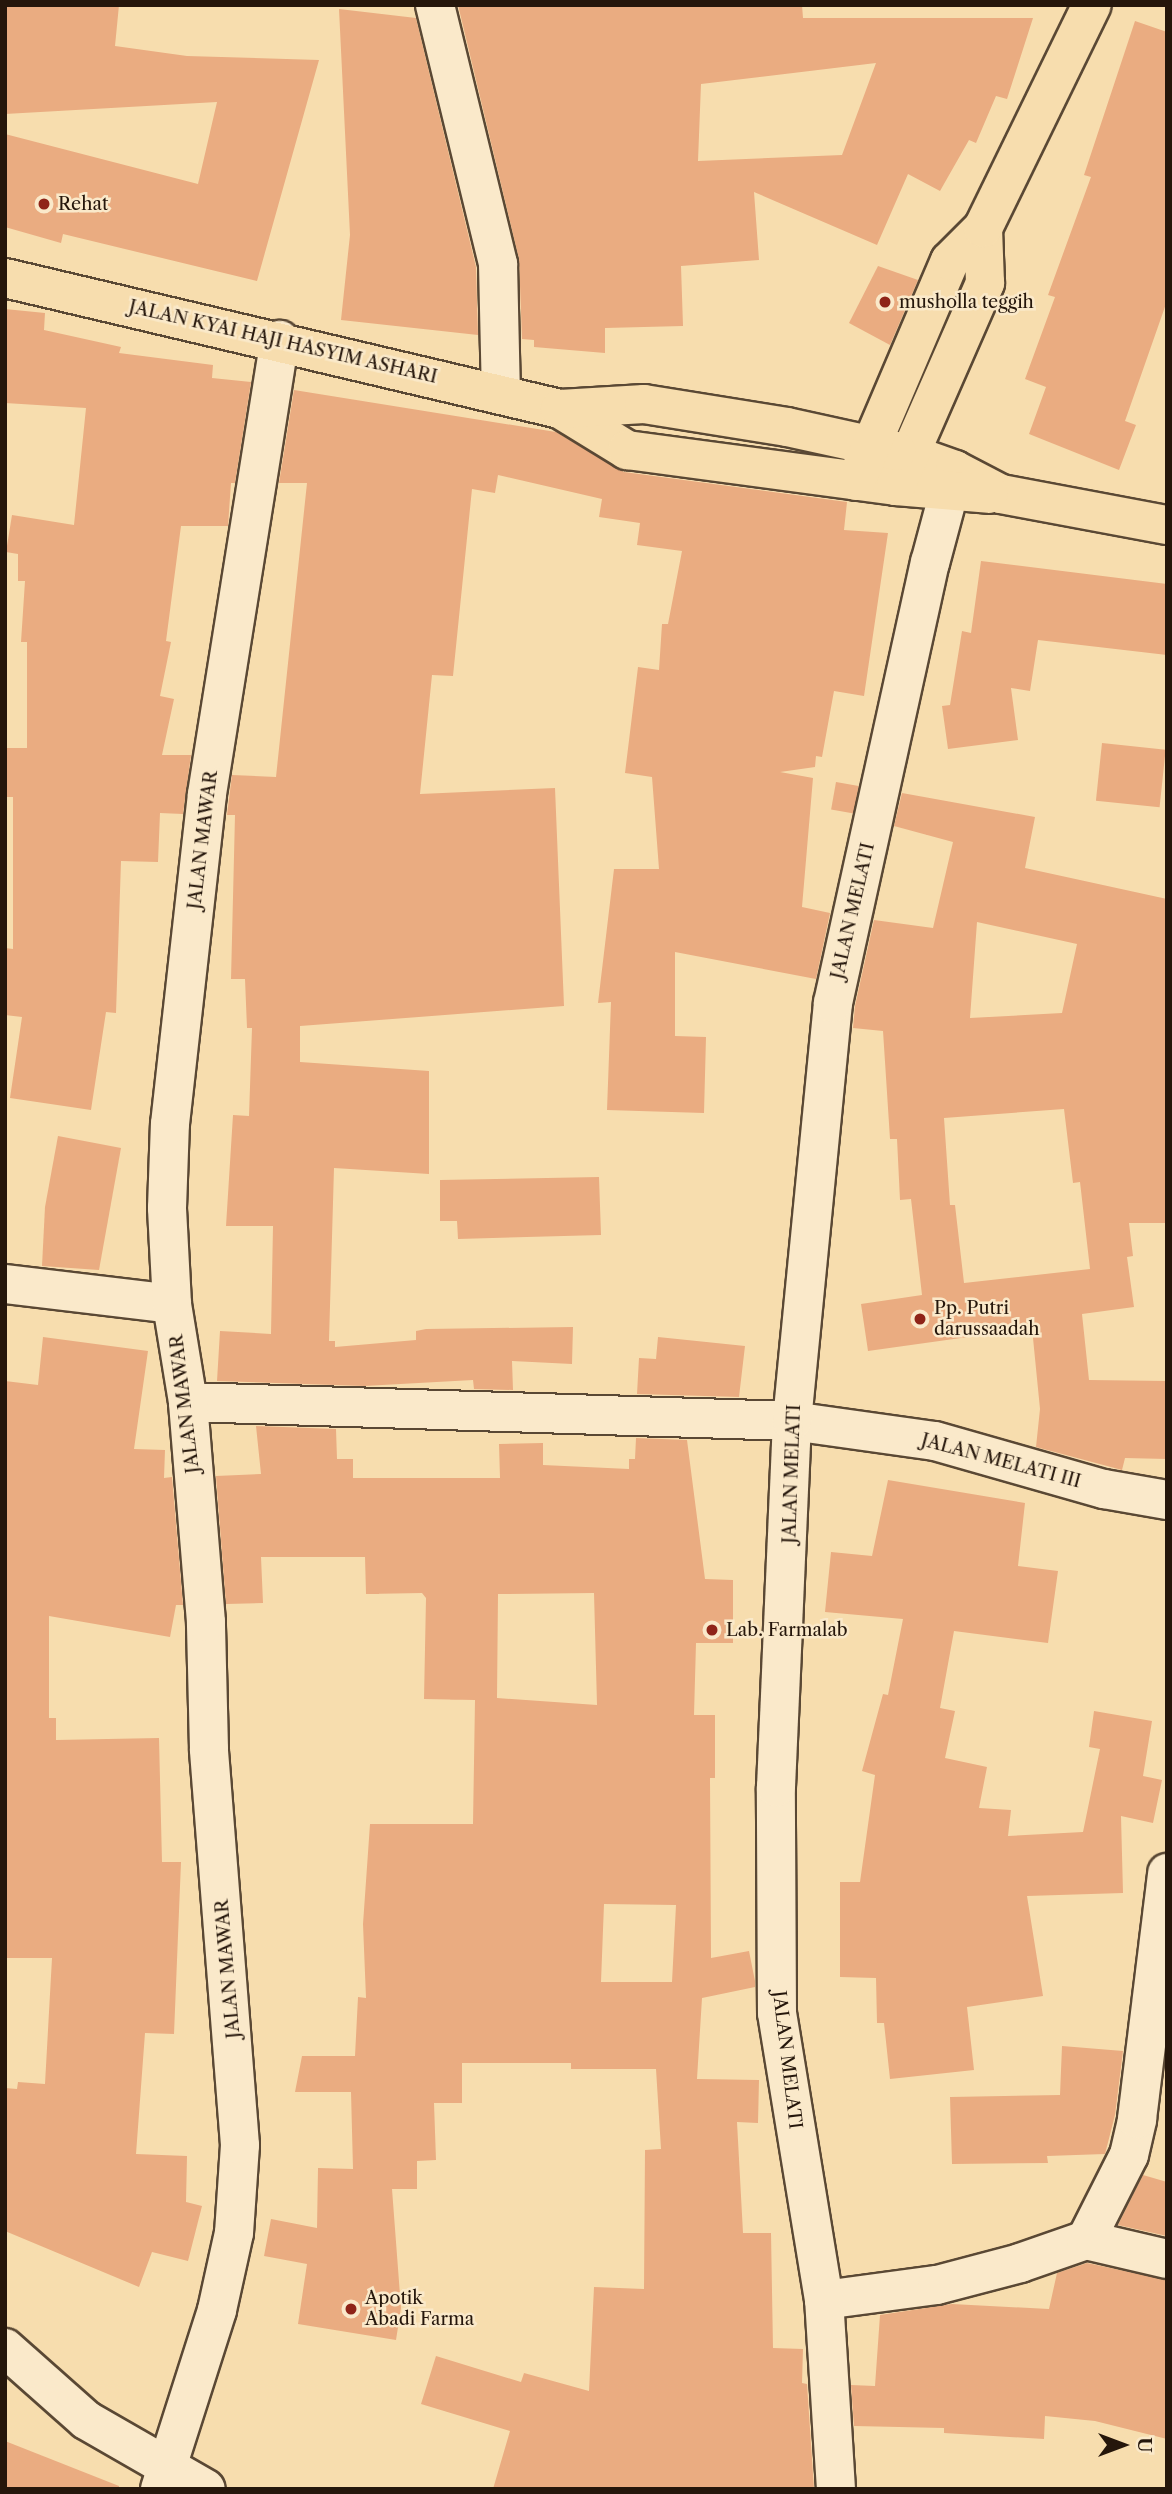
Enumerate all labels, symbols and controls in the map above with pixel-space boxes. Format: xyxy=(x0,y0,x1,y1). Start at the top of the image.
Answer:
place label: Rehat xyxy=(58,193,108,215)
marker: Rehat xyxy=(36,196,52,212)
place label: musholla teggih xyxy=(899,291,1034,313)
marker: musholla teggih xyxy=(877,294,893,310)
street label: JALAN KYAI HAJI HASYIM ASHARI xyxy=(126,296,440,388)
street label: JALAN MAWAR xyxy=(184,769,222,911)
street label: JALAN MELATI xyxy=(827,841,879,981)
place label: Pp. Putri darussaadah xyxy=(934,1298,1040,1340)
marker: Pp. Putri darussaadah xyxy=(912,1311,928,1327)
street label: JALAN MAWAR xyxy=(166,1333,204,1475)
street label: JALAN MELATI xyxy=(779,1404,805,1544)
street label: JALAN MELATI III xyxy=(919,1429,1083,1493)
place label: Lab. Farmalab xyxy=(726,1619,848,1641)
marker: Lab. Farmalab xyxy=(704,1622,720,1638)
street label: JALAN MAWAR xyxy=(211,1899,245,2039)
street label: JALAN MELATI xyxy=(768,1990,806,2130)
place label: Apotik Abadi Farma xyxy=(365,2288,474,2330)
marker: Apotik Abadi Farma xyxy=(343,2301,359,2317)
north arrow xyxy=(1088,2410,1158,2480)
text: U xyxy=(1133,2437,1156,2453)

